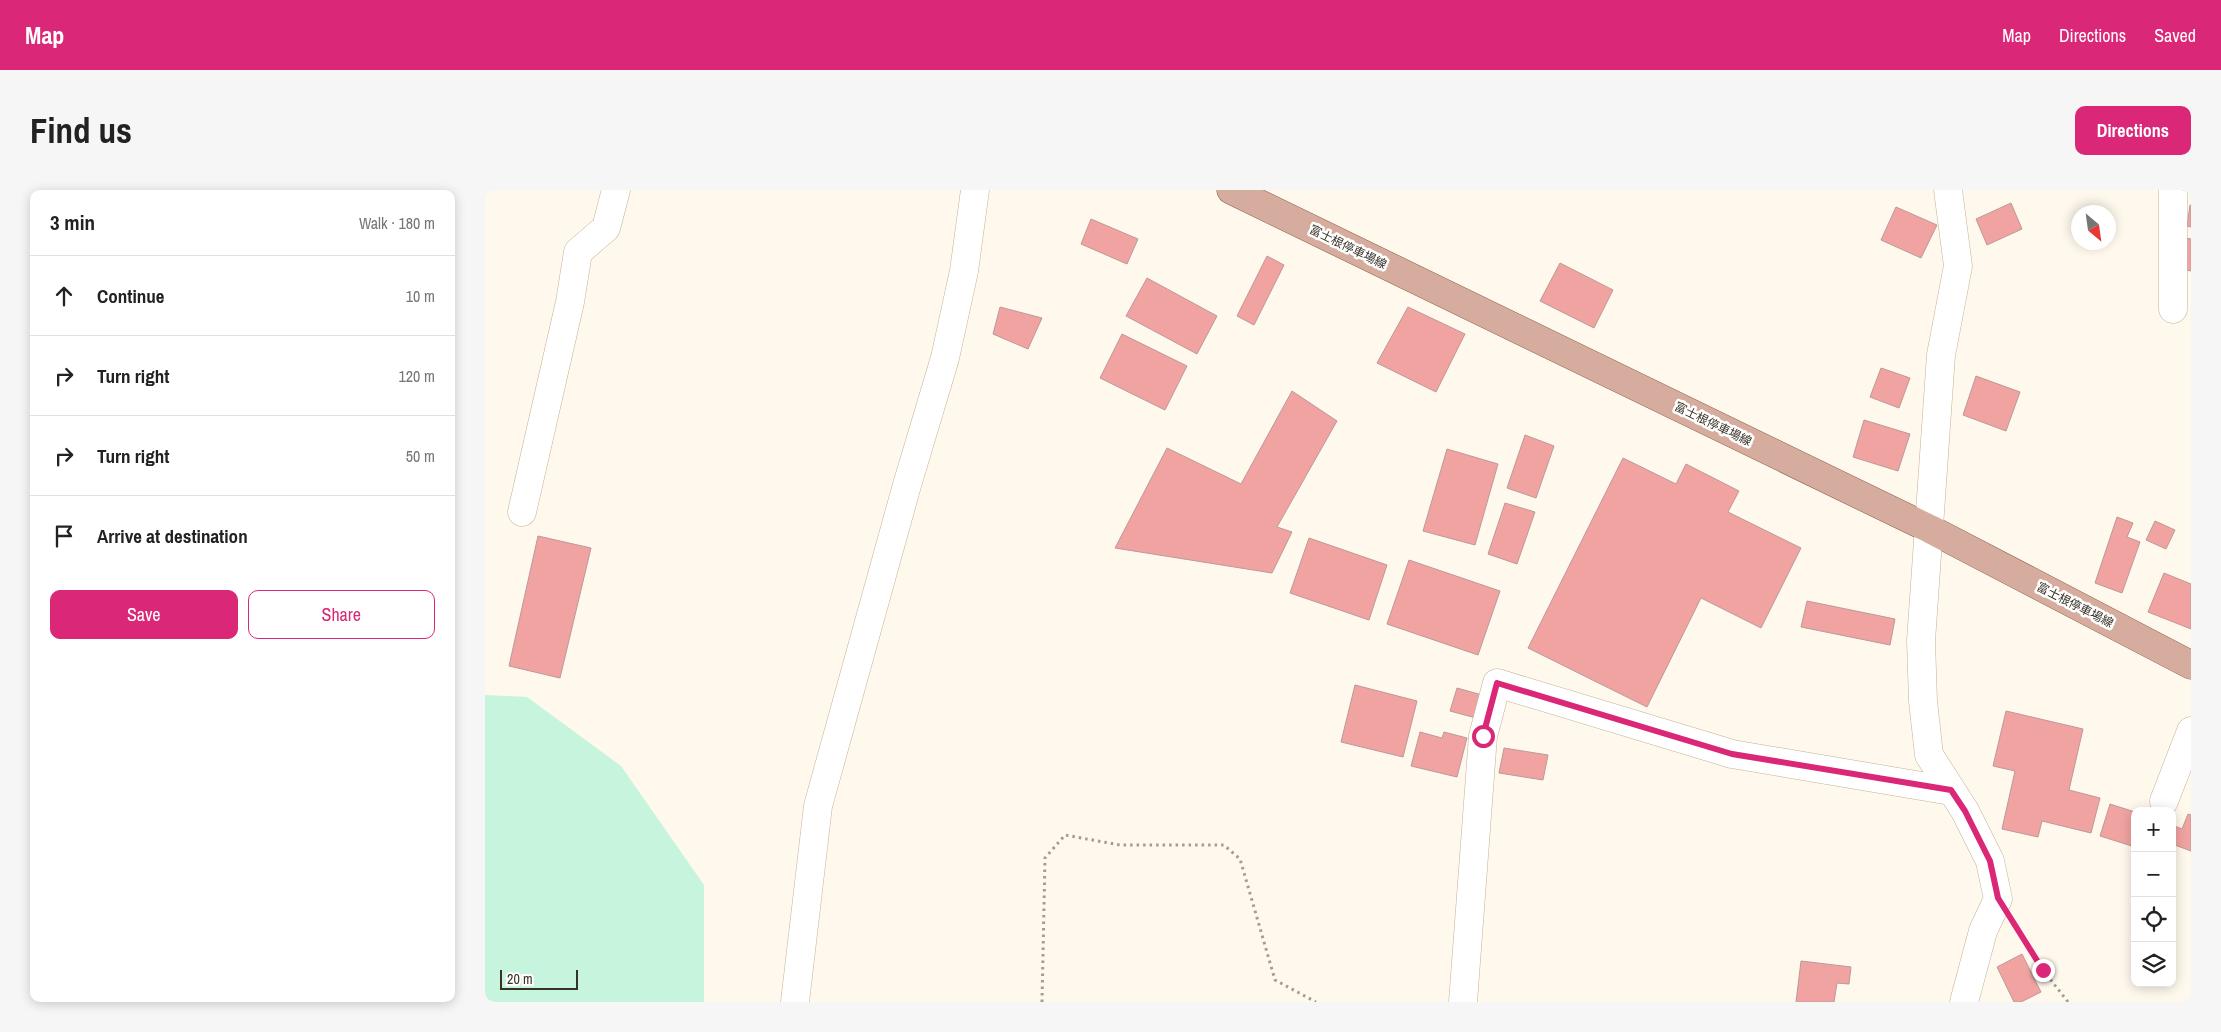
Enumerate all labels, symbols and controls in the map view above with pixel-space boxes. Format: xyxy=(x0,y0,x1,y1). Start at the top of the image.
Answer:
text: Map xyxy=(25,19,64,51)
text: Map xyxy=(2002,23,2031,48)
text: Directions xyxy=(2059,23,2126,48)
text: Saved xyxy=(2154,23,2196,48)
button: Directions xyxy=(2075,106,2191,155)
text: Find us xyxy=(30,107,132,154)
north arrow xyxy=(2071,205,2116,250)
text: 3 min xyxy=(50,208,95,237)
text: Walk · 180 m xyxy=(359,212,435,234)
street label: 富士根停車場線 xyxy=(1307,221,1389,273)
icon: ahead xyxy=(50,282,78,310)
text: Continue xyxy=(97,283,165,309)
text: 10 m xyxy=(406,285,435,307)
icon: right xyxy=(50,362,78,390)
text: Turn right xyxy=(97,363,169,389)
text: 120 m xyxy=(399,365,435,387)
street label: 富士根停車場線 xyxy=(1672,398,1754,450)
icon: right xyxy=(50,442,78,470)
text: Turn right xyxy=(97,443,169,469)
text: 50 m xyxy=(406,445,435,467)
icon: arrive xyxy=(50,522,78,550)
text: Arrive at destination xyxy=(97,523,248,549)
street label: 富士根停車場線 xyxy=(2034,579,2116,631)
button: Save xyxy=(50,590,238,639)
button: Share xyxy=(248,590,435,639)
route start xyxy=(1472,725,1495,748)
map controls xyxy=(2131,807,2176,987)
button: + xyxy=(2131,807,2176,852)
button: − xyxy=(2131,852,2176,897)
button: locate xyxy=(2131,897,2176,942)
button: layers xyxy=(2131,942,2176,987)
route end xyxy=(2032,959,2055,982)
scale bar xyxy=(500,967,577,990)
text: 20 m xyxy=(507,970,533,988)

